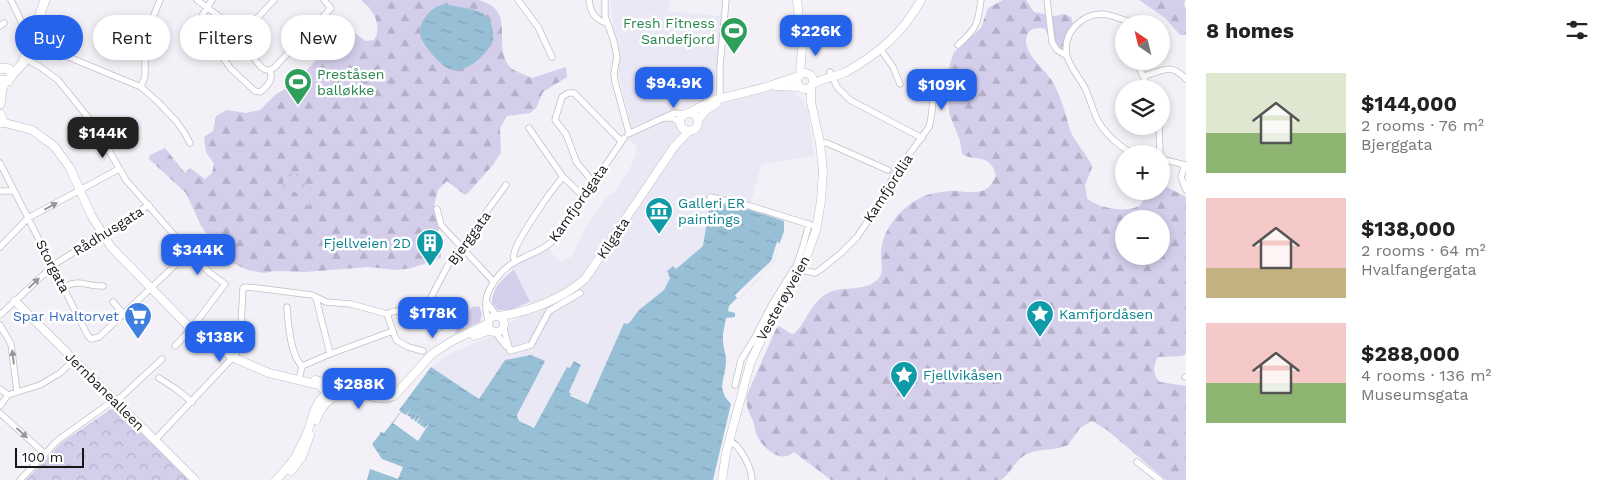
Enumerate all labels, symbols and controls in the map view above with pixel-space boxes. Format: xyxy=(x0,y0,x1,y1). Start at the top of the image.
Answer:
chip: Buy xyxy=(15,15,83,60)
chip: Rent xyxy=(93,15,170,60)
chip: Filters xyxy=(180,15,271,60)
chip: New xyxy=(281,15,355,60)
place label: Fresh Fitness Sandefjord xyxy=(623,15,715,47)
pin: $226K xyxy=(781,15,851,57)
north arrow xyxy=(1115,15,1170,70)
map controls xyxy=(1115,15,1170,265)
sports icon: Fresh Fitness Sandefjord xyxy=(719,16,749,55)
icon: filters xyxy=(1563,16,1591,44)
text: 8 homes xyxy=(1206,18,1294,43)
text: $226K xyxy=(791,21,841,40)
place label: Preståsen balløkke xyxy=(317,66,384,98)
pin: $94.9K xyxy=(633,66,715,109)
sports icon: Preståsen balløkke xyxy=(283,67,313,106)
pin: $109K xyxy=(907,68,977,111)
text: $94.9K xyxy=(646,73,702,92)
text: $109K xyxy=(918,75,966,94)
button: layers xyxy=(1115,80,1170,135)
text: $144,000 xyxy=(1361,91,1457,116)
icon: home xyxy=(1246,93,1306,153)
pin: $144K xyxy=(68,116,138,159)
text: 2 rooms · 76 m² xyxy=(1361,116,1484,135)
text: $144K xyxy=(79,123,127,142)
text: Bjerggata xyxy=(1361,135,1433,154)
button: + xyxy=(1115,145,1170,200)
street label: Kamfjordlia xyxy=(860,151,916,225)
street label: Kamfjordgata xyxy=(545,161,611,245)
place label: Galleri ER paintings xyxy=(678,195,745,227)
museum icon: Galleri ER paintings xyxy=(644,196,674,235)
one-way arrow xyxy=(44,201,58,210)
street label: Rådhusgata xyxy=(70,203,146,259)
street label: Bjerggata xyxy=(444,208,494,268)
button: − xyxy=(1115,210,1170,265)
street label: Kilgata xyxy=(593,214,633,262)
text: $138,000 xyxy=(1361,216,1456,241)
icon: home xyxy=(1246,218,1306,278)
building icon: Fjellveien 2D xyxy=(415,228,445,267)
pin: $344K xyxy=(163,234,233,276)
place label: Fjellveien 2D xyxy=(324,235,411,251)
street label: Storgata xyxy=(33,237,73,295)
text: $344K xyxy=(172,240,224,259)
text: 2 rooms · 64 m² xyxy=(1361,241,1486,260)
street label: Vesterøyveien xyxy=(753,253,813,343)
text: Hvalfangergata xyxy=(1361,260,1476,279)
one-way arrow xyxy=(27,277,39,289)
pin: $178K xyxy=(398,296,468,339)
place icon: Kamfjordåsen xyxy=(1025,299,1055,338)
supermarket icon: Spar Hvaltorvet xyxy=(123,301,153,340)
text: $178K xyxy=(409,303,457,322)
place label: Kamfjordåsen xyxy=(1059,306,1153,322)
place label: Spar Hvaltorvet xyxy=(13,308,119,324)
pin: $138K xyxy=(185,320,255,363)
text: $138K xyxy=(196,327,244,346)
text: $288,000 xyxy=(1361,341,1460,366)
icon: home xyxy=(1246,343,1306,403)
one-way arrow xyxy=(9,348,17,364)
street label: Jernbanealleen xyxy=(62,348,148,434)
place icon: Fjellvikåsen xyxy=(889,360,919,399)
text: 4 rooms · 136 m² xyxy=(1361,366,1491,385)
place label: Fjellvikåsen xyxy=(923,367,1002,383)
pin: $288K xyxy=(324,368,394,410)
text: $288K xyxy=(334,374,384,393)
text: Museumsgata xyxy=(1361,385,1469,404)
one-way arrow xyxy=(15,427,27,439)
scale bar xyxy=(15,445,84,468)
text: 100 m xyxy=(22,449,63,465)

